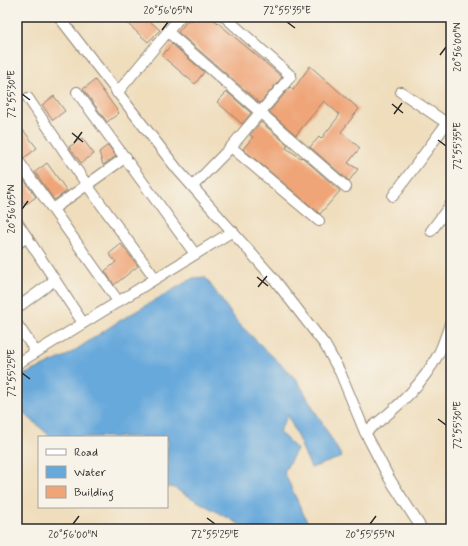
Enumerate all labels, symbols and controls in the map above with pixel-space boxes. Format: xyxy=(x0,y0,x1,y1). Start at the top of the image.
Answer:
text: 20°56'05"N xyxy=(144,4,193,18)
text: 72°55'35"E xyxy=(263,4,311,18)
text: 20°56'00"N xyxy=(451,22,465,72)
text: 72°55'30"E xyxy=(5,70,19,118)
text: 72°55'35"E xyxy=(451,122,465,170)
text: 20°56'05"N xyxy=(5,184,19,233)
text: 72°55'25"E xyxy=(5,349,19,397)
text: 72°55'30"E xyxy=(451,401,465,449)
legend xyxy=(38,436,168,508)
text: Road xyxy=(74,445,98,461)
text: Water xyxy=(74,465,106,481)
text: Building xyxy=(74,485,114,502)
text: 20°56'00"N xyxy=(48,528,98,542)
text: 72°55'25"E xyxy=(191,528,239,542)
text: 20°55'55"N xyxy=(345,528,395,542)

